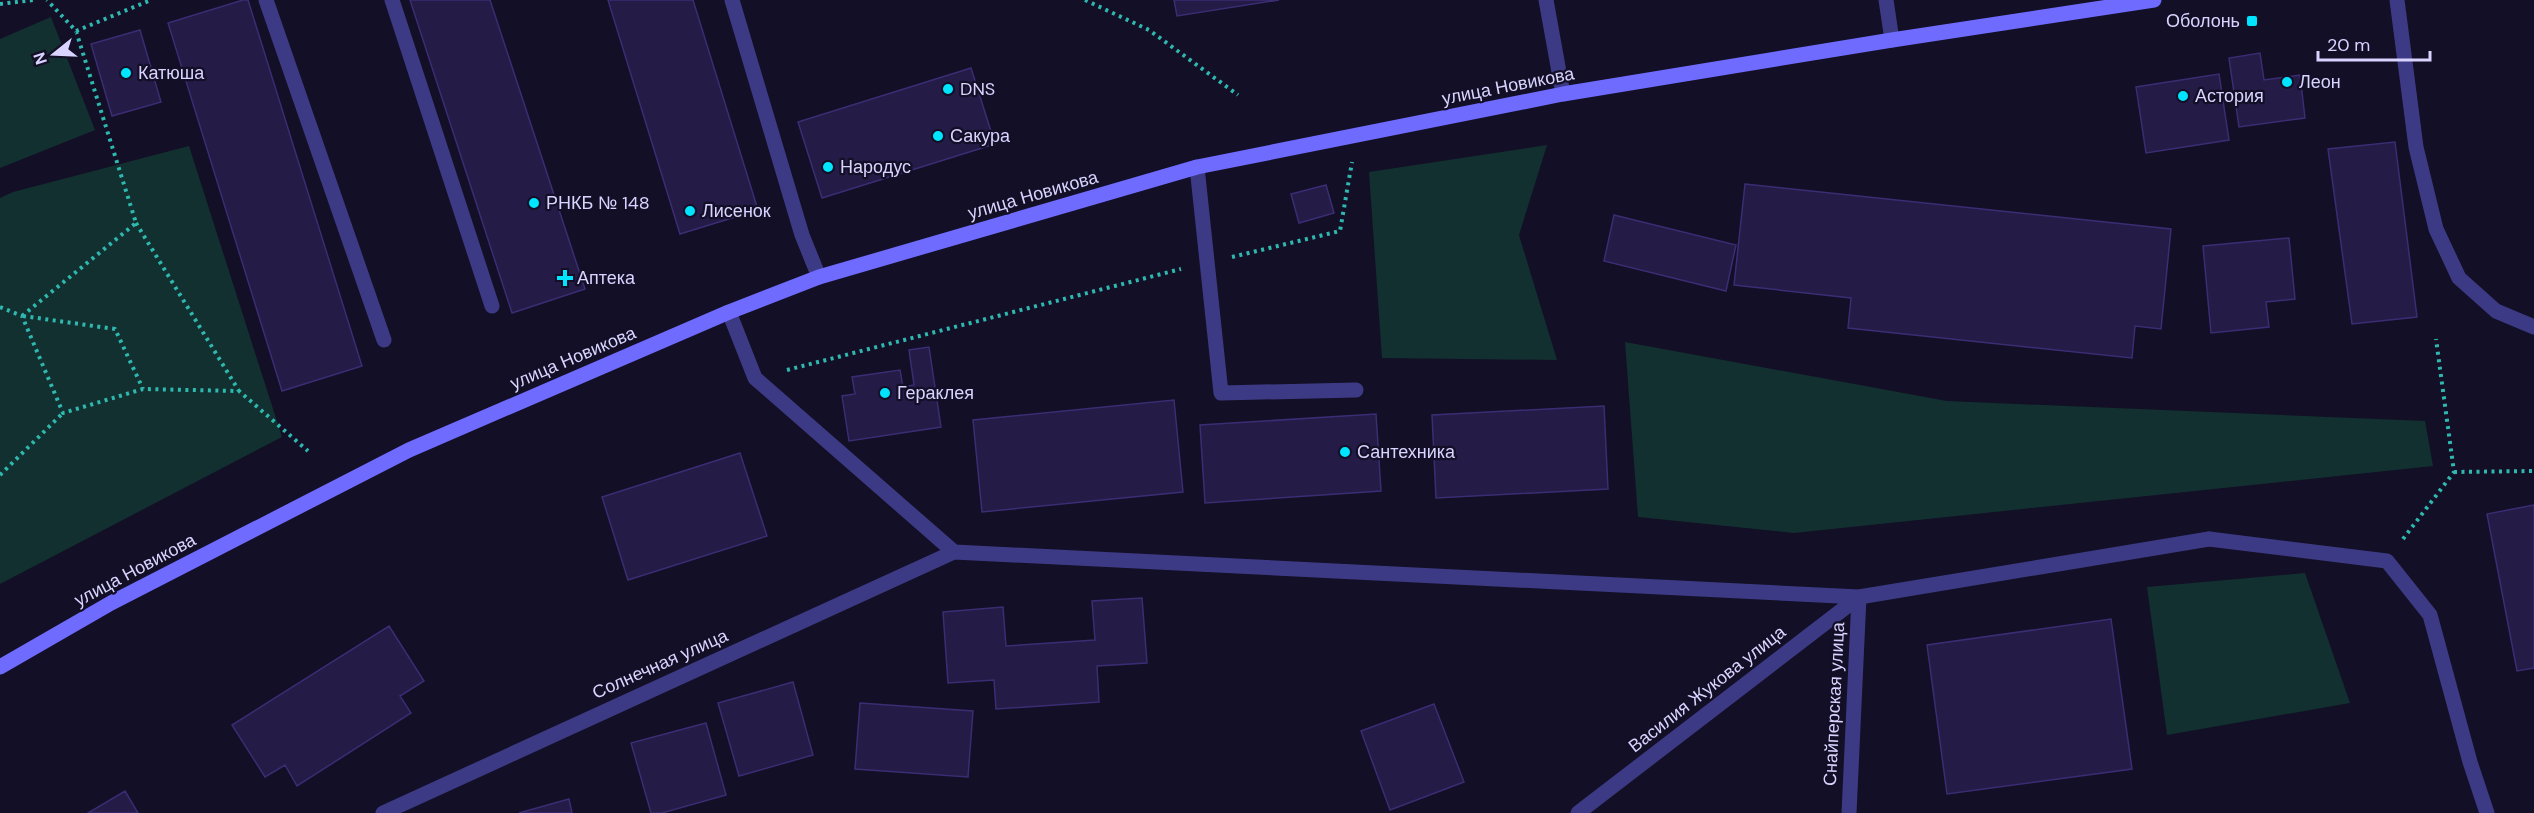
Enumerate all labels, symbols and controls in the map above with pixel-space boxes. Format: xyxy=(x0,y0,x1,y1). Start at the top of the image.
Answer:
place label: Оболонь xyxy=(2166,9,2240,33)
marker: Оболонь xyxy=(2245,14,2259,28)
north arrow xyxy=(24,24,84,84)
scale bar xyxy=(2318,24,2430,62)
text: 20 m xyxy=(2327,33,2370,57)
text: N xyxy=(28,50,52,67)
place label: Катюша xyxy=(138,61,205,85)
street label: улица Новикова xyxy=(1440,61,1577,111)
marker: Катюша xyxy=(119,66,133,80)
place label: Леон xyxy=(2299,70,2341,94)
marker: Леон xyxy=(2280,75,2294,89)
place label: DNS xyxy=(960,77,995,101)
marker: DNS xyxy=(941,82,955,96)
place label: Астория xyxy=(2195,84,2264,108)
marker: Астория xyxy=(2176,89,2190,103)
place label: Сакура xyxy=(950,124,1011,148)
marker: Сакура xyxy=(931,129,945,143)
place label: Народус xyxy=(840,155,911,179)
marker: Народус xyxy=(821,160,835,174)
street label: улица Новикова xyxy=(965,165,1102,225)
place label: РНКБ № 148 xyxy=(546,191,650,215)
marker: РНКБ № 148 xyxy=(527,196,541,210)
place label: Лисенок xyxy=(702,199,771,223)
marker: Лисенок xyxy=(683,204,697,218)
place label: Аптека xyxy=(577,266,636,290)
marker: Аптека xyxy=(558,271,572,285)
street label: улица Новикова xyxy=(506,320,640,395)
place label: Гераклея xyxy=(897,381,974,405)
marker: Гераклея xyxy=(878,386,892,400)
place label: Сантехника xyxy=(1357,440,1456,464)
marker: Сантехника xyxy=(1338,445,1352,459)
street label: улица Новикова xyxy=(70,527,201,612)
street label: Василия Жукова улица xyxy=(1623,619,1791,758)
street label: Снайперская улица xyxy=(1818,620,1850,787)
street label: Солнечная улица xyxy=(589,623,732,705)

